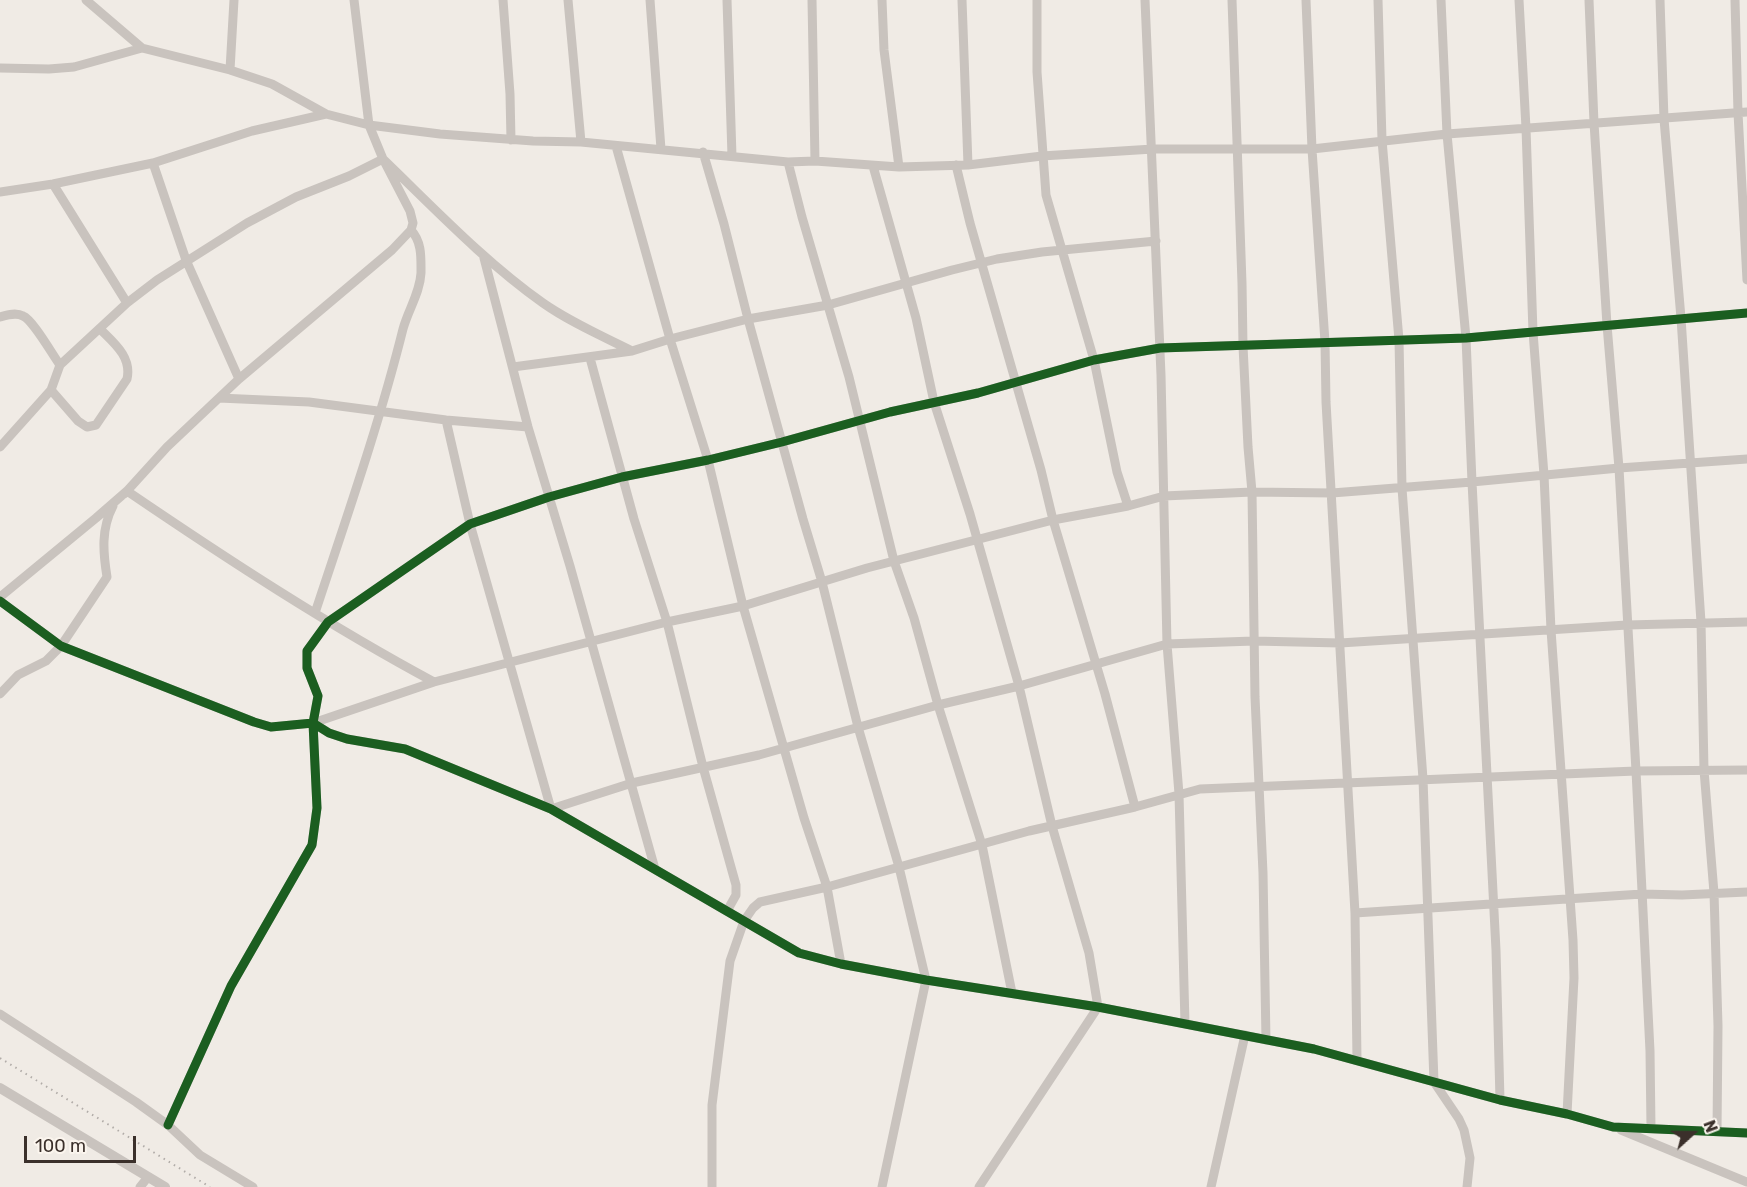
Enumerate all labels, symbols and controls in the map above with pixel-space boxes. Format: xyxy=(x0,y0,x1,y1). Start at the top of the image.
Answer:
north arrow xyxy=(1663,1103,1723,1163)
text: N xyxy=(1699,1118,1721,1135)
scale bar xyxy=(27,1124,140,1162)
text: 100 m xyxy=(35,1135,86,1157)

